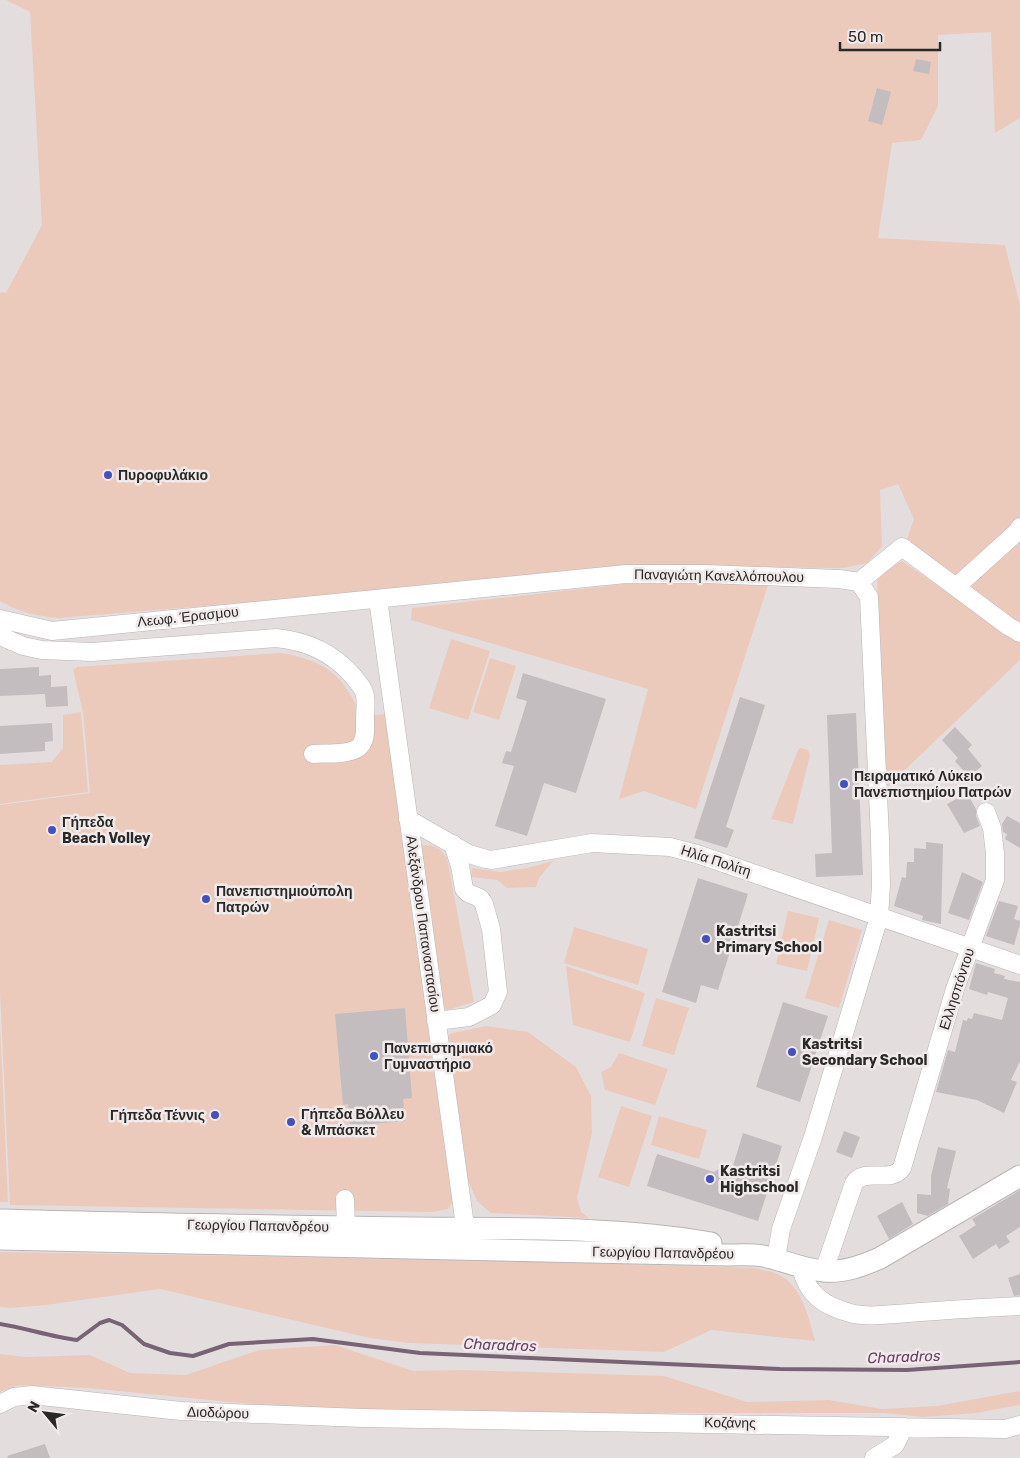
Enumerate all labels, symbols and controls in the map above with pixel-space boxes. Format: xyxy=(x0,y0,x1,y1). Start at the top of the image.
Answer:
scale bar xyxy=(840,20,940,52)
text: 50 m xyxy=(848,28,883,46)
place label: Πυροφυλάκιο xyxy=(118,467,208,484)
marker: Πυροφυλάκιο xyxy=(102,469,114,481)
street label: Παναγιώτη Κανελλόπουλου xyxy=(634,566,804,586)
street label: Λεωφ. Έρασμου xyxy=(137,603,239,631)
place label: Πειραματικό Λύκειο Πανεπιστημίου Πατρών xyxy=(854,768,1012,801)
marker: Πειραματικό Λύκειο Πανεπιστημίου Πατρών xyxy=(838,778,850,790)
place label: Γήπεδα Beach Volley xyxy=(62,814,151,847)
marker: Γήπεδα Beach Volley xyxy=(46,824,58,836)
street label: Αλεξάνδρου Παπαναστασίου xyxy=(402,835,444,1013)
street label: Ηλία Πολίτη xyxy=(679,842,753,880)
place label: Πανεπιστημιούπολη Πατρών xyxy=(216,883,353,916)
marker: Πανεπιστημιούπολη Πατρών xyxy=(200,893,212,905)
place label: Kastritsi Primary School xyxy=(716,923,822,956)
marker: Kastritsi Primary School xyxy=(700,933,712,945)
street label: Ελλησπόντου xyxy=(936,946,978,1032)
place label: Kastritsi Secondary School xyxy=(802,1036,928,1069)
place label: Πανεπιστημιακό Γυμναστήριο xyxy=(384,1040,493,1073)
marker: Kastritsi Secondary School xyxy=(786,1046,798,1058)
marker: Πανεπιστημιακό Γυμναστήριο xyxy=(368,1050,380,1062)
place label: Γήπεδα Βόλλευ & Μπάσκετ xyxy=(301,1106,404,1139)
place label: Γήπεδα Τέννις xyxy=(110,1107,205,1124)
marker: Γήπεδα Τέννις xyxy=(209,1109,221,1121)
marker: Γήπεδα Βόλλευ & Μπάσκετ xyxy=(285,1116,297,1128)
place label: Kastritsi Highschool xyxy=(720,1163,799,1196)
marker: Kastritsi Highschool xyxy=(704,1173,716,1185)
street label: Γεωργίου Παπανδρέου xyxy=(187,1216,329,1236)
street label: Γεωργίου Παπανδρέου xyxy=(592,1243,734,1263)
water label: Charadros xyxy=(463,1335,537,1355)
water label: Charadros xyxy=(867,1347,941,1367)
north arrow xyxy=(20,1388,70,1438)
text: N xyxy=(24,1398,44,1415)
street label: Διοδώρου xyxy=(187,1403,249,1423)
street label: Κοζάνης xyxy=(704,1414,756,1432)

